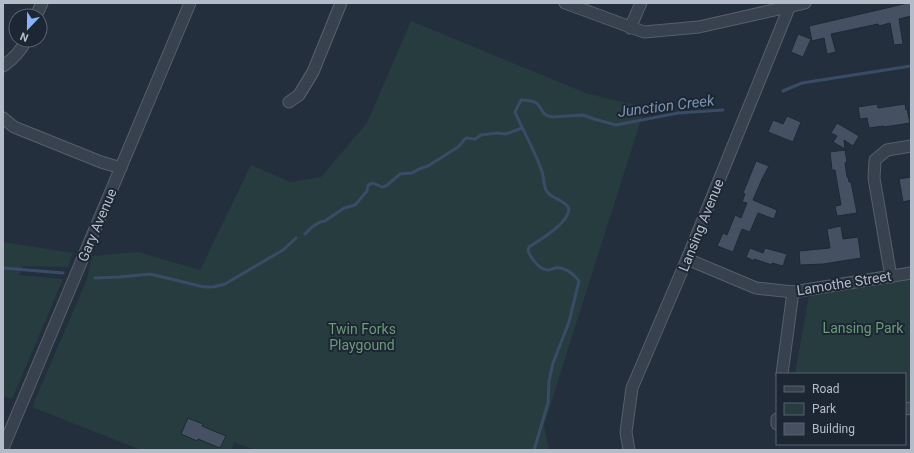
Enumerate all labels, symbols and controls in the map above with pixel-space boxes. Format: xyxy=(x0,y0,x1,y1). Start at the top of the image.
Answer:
north arrow xyxy=(8,8,48,48)
text: N xyxy=(18,29,30,44)
water label: Junction Creek xyxy=(617,91,716,121)
street label: Lansing Avenue xyxy=(675,176,727,274)
street label: Gary Avenue xyxy=(74,186,120,264)
street label: Lamothe Street xyxy=(796,268,893,298)
park label: Lansing Park xyxy=(823,320,904,336)
park label: Twin Forks Playgound xyxy=(328,321,396,353)
legend xyxy=(776,373,906,445)
text: Road xyxy=(812,382,840,396)
text: Park xyxy=(812,402,837,416)
text: Building xyxy=(812,422,855,436)

